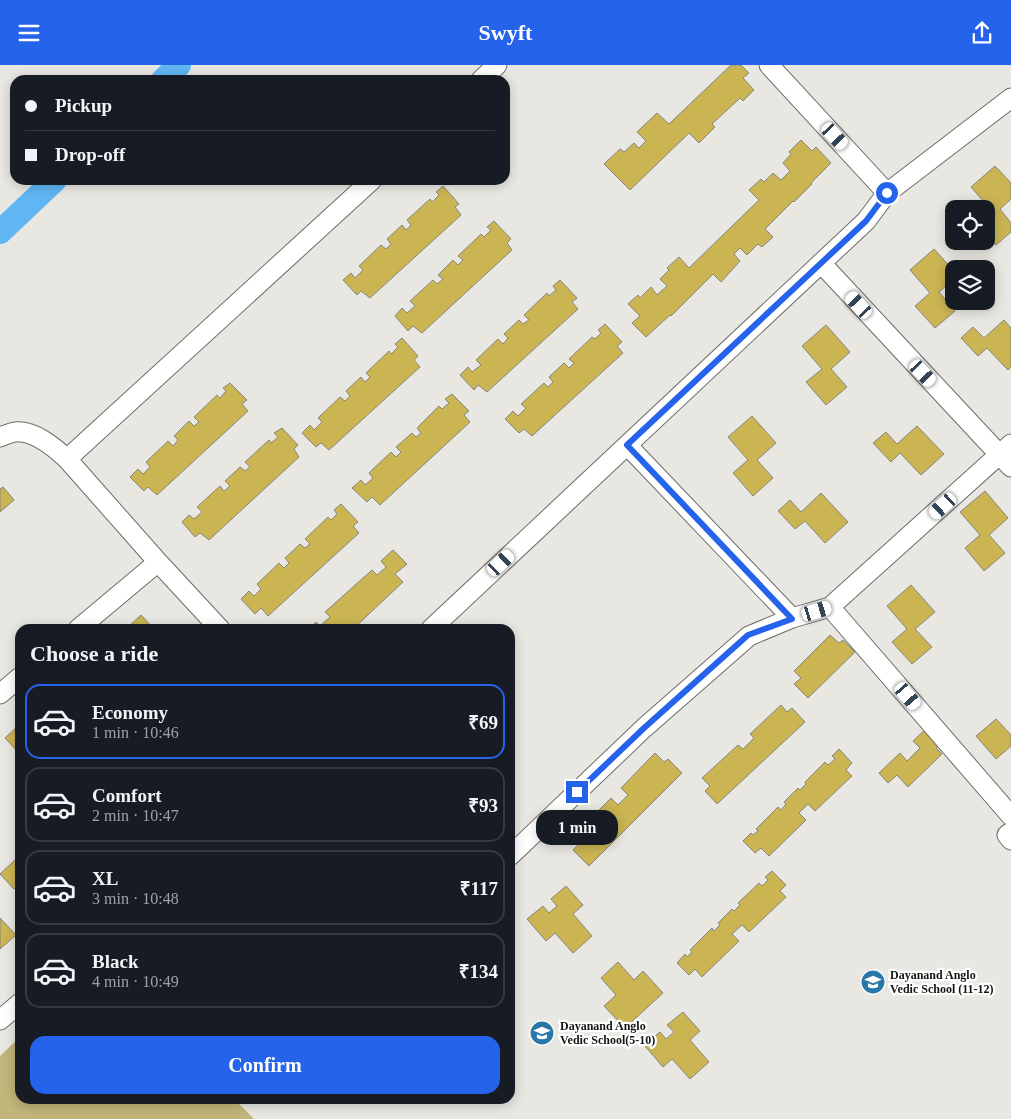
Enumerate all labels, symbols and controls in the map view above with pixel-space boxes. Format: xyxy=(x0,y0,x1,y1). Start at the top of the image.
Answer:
icon: menu xyxy=(15,19,43,47)
icon: share xyxy=(968,19,996,47)
text: Swyft xyxy=(479,20,532,45)
text: Pickup xyxy=(55,95,112,116)
car xyxy=(819,120,850,152)
text: Drop-off xyxy=(55,144,125,165)
route start xyxy=(876,182,898,204)
map controls xyxy=(945,200,995,310)
button: locate xyxy=(945,200,995,250)
button: layers xyxy=(945,260,995,310)
car xyxy=(843,289,874,321)
car xyxy=(907,357,938,389)
car xyxy=(926,490,959,522)
car xyxy=(484,547,517,579)
car xyxy=(800,599,833,623)
text: Choose a ride xyxy=(30,641,158,666)
car xyxy=(892,680,923,712)
icon: car xyxy=(32,699,77,744)
text: Economy xyxy=(92,702,168,723)
text: ₹69 xyxy=(468,712,498,733)
text: 1 min · 10:46 xyxy=(92,724,179,741)
route end xyxy=(566,781,588,803)
icon: car xyxy=(32,782,77,827)
text: Comfort xyxy=(92,785,162,806)
text: ₹93 xyxy=(468,795,498,816)
text: 2 min · 10:47 xyxy=(92,807,179,824)
callout: 1 min xyxy=(536,809,618,845)
text: 1 min xyxy=(558,819,596,836)
icon: car xyxy=(32,865,77,910)
text: XL xyxy=(92,868,118,889)
text: ₹117 xyxy=(460,878,498,899)
text: 3 min · 10:48 xyxy=(92,890,179,907)
icon: car xyxy=(32,948,77,993)
text: Black xyxy=(92,951,138,972)
text: ₹134 xyxy=(459,961,498,982)
place label: Dayanand Anglo Vedic School (11-12) xyxy=(890,968,994,996)
school or university icon: Dayanand Anglo Vedic School (11-12) xyxy=(860,969,886,995)
text: 4 min · 10:49 xyxy=(92,973,179,990)
place label: Dayanand Anglo Vedic School(5-10) xyxy=(560,1019,655,1047)
school or university icon: Dayanand Anglo Vedic School(5-10) xyxy=(529,1020,555,1046)
button: Confirm xyxy=(30,1036,500,1094)

